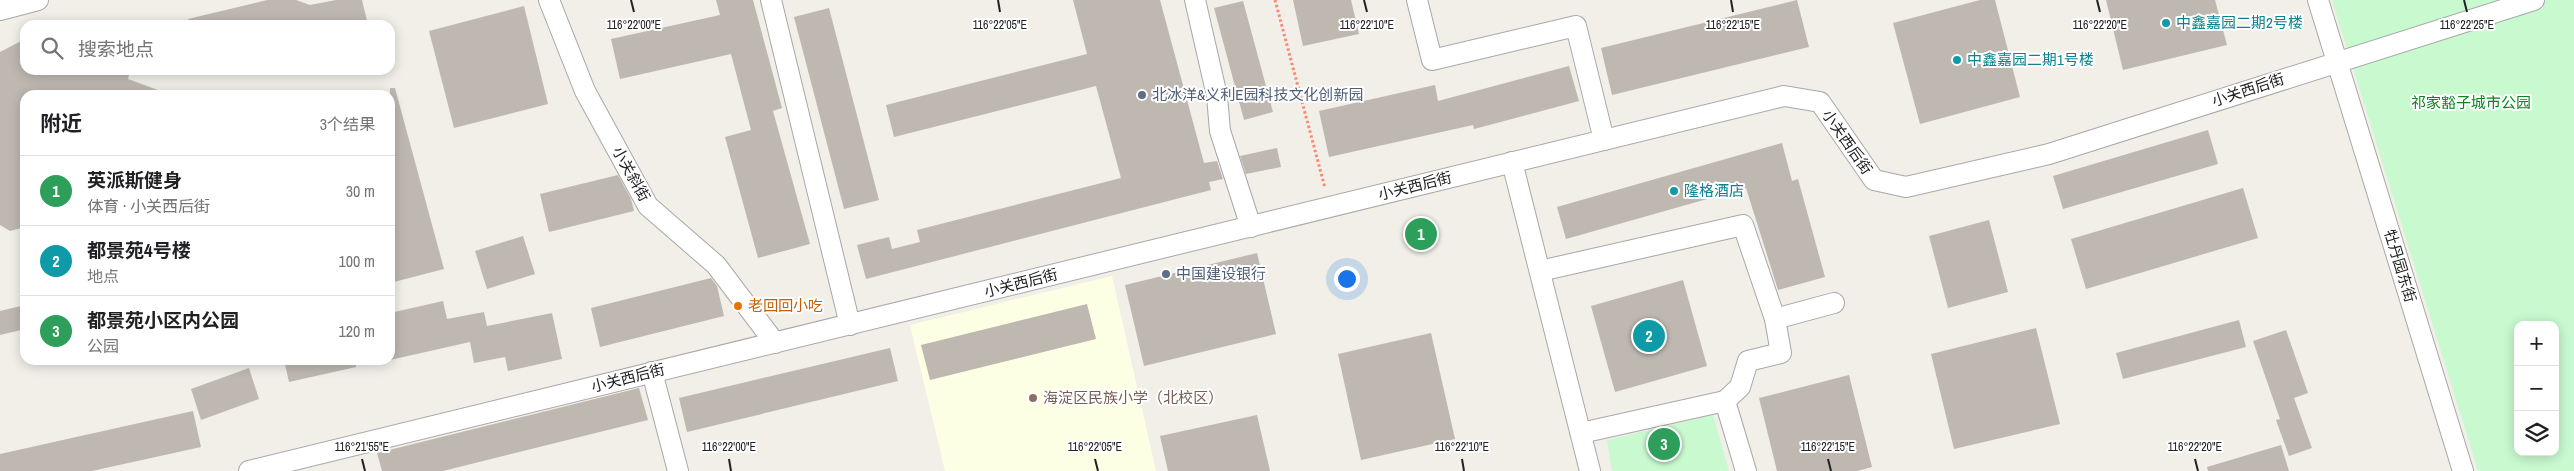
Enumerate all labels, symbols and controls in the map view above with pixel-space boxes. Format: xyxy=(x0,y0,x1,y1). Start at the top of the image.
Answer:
place label: 中鑫嘉园二期2号楼 xyxy=(2176,12,2303,33)
text: 116°22'00"E xyxy=(607,17,661,33)
text: 116°22'05"E xyxy=(973,17,1027,33)
text: 116°22'10"E xyxy=(1340,17,1394,33)
text: 116°22'15"E xyxy=(1706,17,1760,33)
text: 116°22'20"E xyxy=(2073,17,2127,33)
marker: 中鑫嘉园二期2号楼 xyxy=(2160,17,2172,29)
text: 116°22'25"E xyxy=(2440,17,2494,33)
search box xyxy=(20,20,395,75)
icon: search xyxy=(38,34,66,62)
text: 搜索地点 xyxy=(78,36,154,62)
place label: 中鑫嘉园二期1号楼 xyxy=(1967,49,2094,70)
marker: 中鑫嘉园二期1号楼 xyxy=(1951,54,1963,66)
street label: 小关西后街 xyxy=(2209,68,2287,111)
place label: 北冰洋&义利E园科技文化创新园 xyxy=(1152,84,1363,105)
marker: 北冰洋&义利E园科技文化创新园 xyxy=(1136,89,1148,101)
park label: 祁家豁子城市公园 xyxy=(2411,92,2531,113)
street label: 小关西后街 xyxy=(1817,105,1878,178)
text: 附近 xyxy=(40,109,82,138)
text: 3个结果 xyxy=(320,113,375,135)
street label: 小关斜街 xyxy=(608,142,655,205)
street label: 小关西后街 xyxy=(1376,166,1454,205)
text: 英派斯健身 xyxy=(87,167,182,193)
text: 1 xyxy=(52,180,60,202)
text: 30 m xyxy=(346,180,375,202)
place label: 隆格酒店 xyxy=(1684,180,1744,201)
marker: 隆格酒店 xyxy=(1668,185,1680,197)
text: 体育 · 小关西后街 xyxy=(87,195,210,217)
pin: 1 xyxy=(1405,215,1437,253)
street label: 牡丹园东街 xyxy=(2379,227,2421,305)
text: 都景苑4号楼 xyxy=(87,237,191,263)
text: 2 xyxy=(52,250,60,272)
text: 100 m xyxy=(339,250,375,272)
street label: 小关西后街 xyxy=(982,263,1060,302)
place label: 中国建设银行 xyxy=(1176,263,1266,284)
text: 地点 xyxy=(87,265,119,287)
your location xyxy=(1334,266,1360,292)
marker: 中国建设银行 xyxy=(1160,268,1172,280)
place label: 老回回小吃 xyxy=(748,295,823,316)
marker: 老回回小吃 xyxy=(732,300,744,312)
text: 都景苑小区内公园 xyxy=(87,307,239,333)
pin: 2 xyxy=(1633,317,1665,355)
text: 3 xyxy=(52,320,60,342)
text: 120 m xyxy=(339,320,375,342)
map controls xyxy=(2514,321,2559,456)
button: + xyxy=(2514,321,2559,366)
text: 公园 xyxy=(87,335,119,357)
street label: 小关西后街 xyxy=(589,358,667,397)
button: − xyxy=(2514,366,2559,411)
place label: 海淀区民族小学（北校区） xyxy=(1043,387,1223,408)
marker: 海淀区民族小学（北校区） xyxy=(1027,392,1039,404)
button: layers xyxy=(2514,411,2559,456)
pin: 3 xyxy=(1648,425,1680,463)
text: 116°21'55"E xyxy=(335,439,389,455)
text: 116°22'00"E xyxy=(702,439,756,455)
text: 116°22'05"E xyxy=(1068,439,1122,455)
text: 116°22'10"E xyxy=(1435,439,1489,455)
text: 116°22'15"E xyxy=(1801,439,1855,455)
text: 116°22'20"E xyxy=(2168,439,2222,455)

